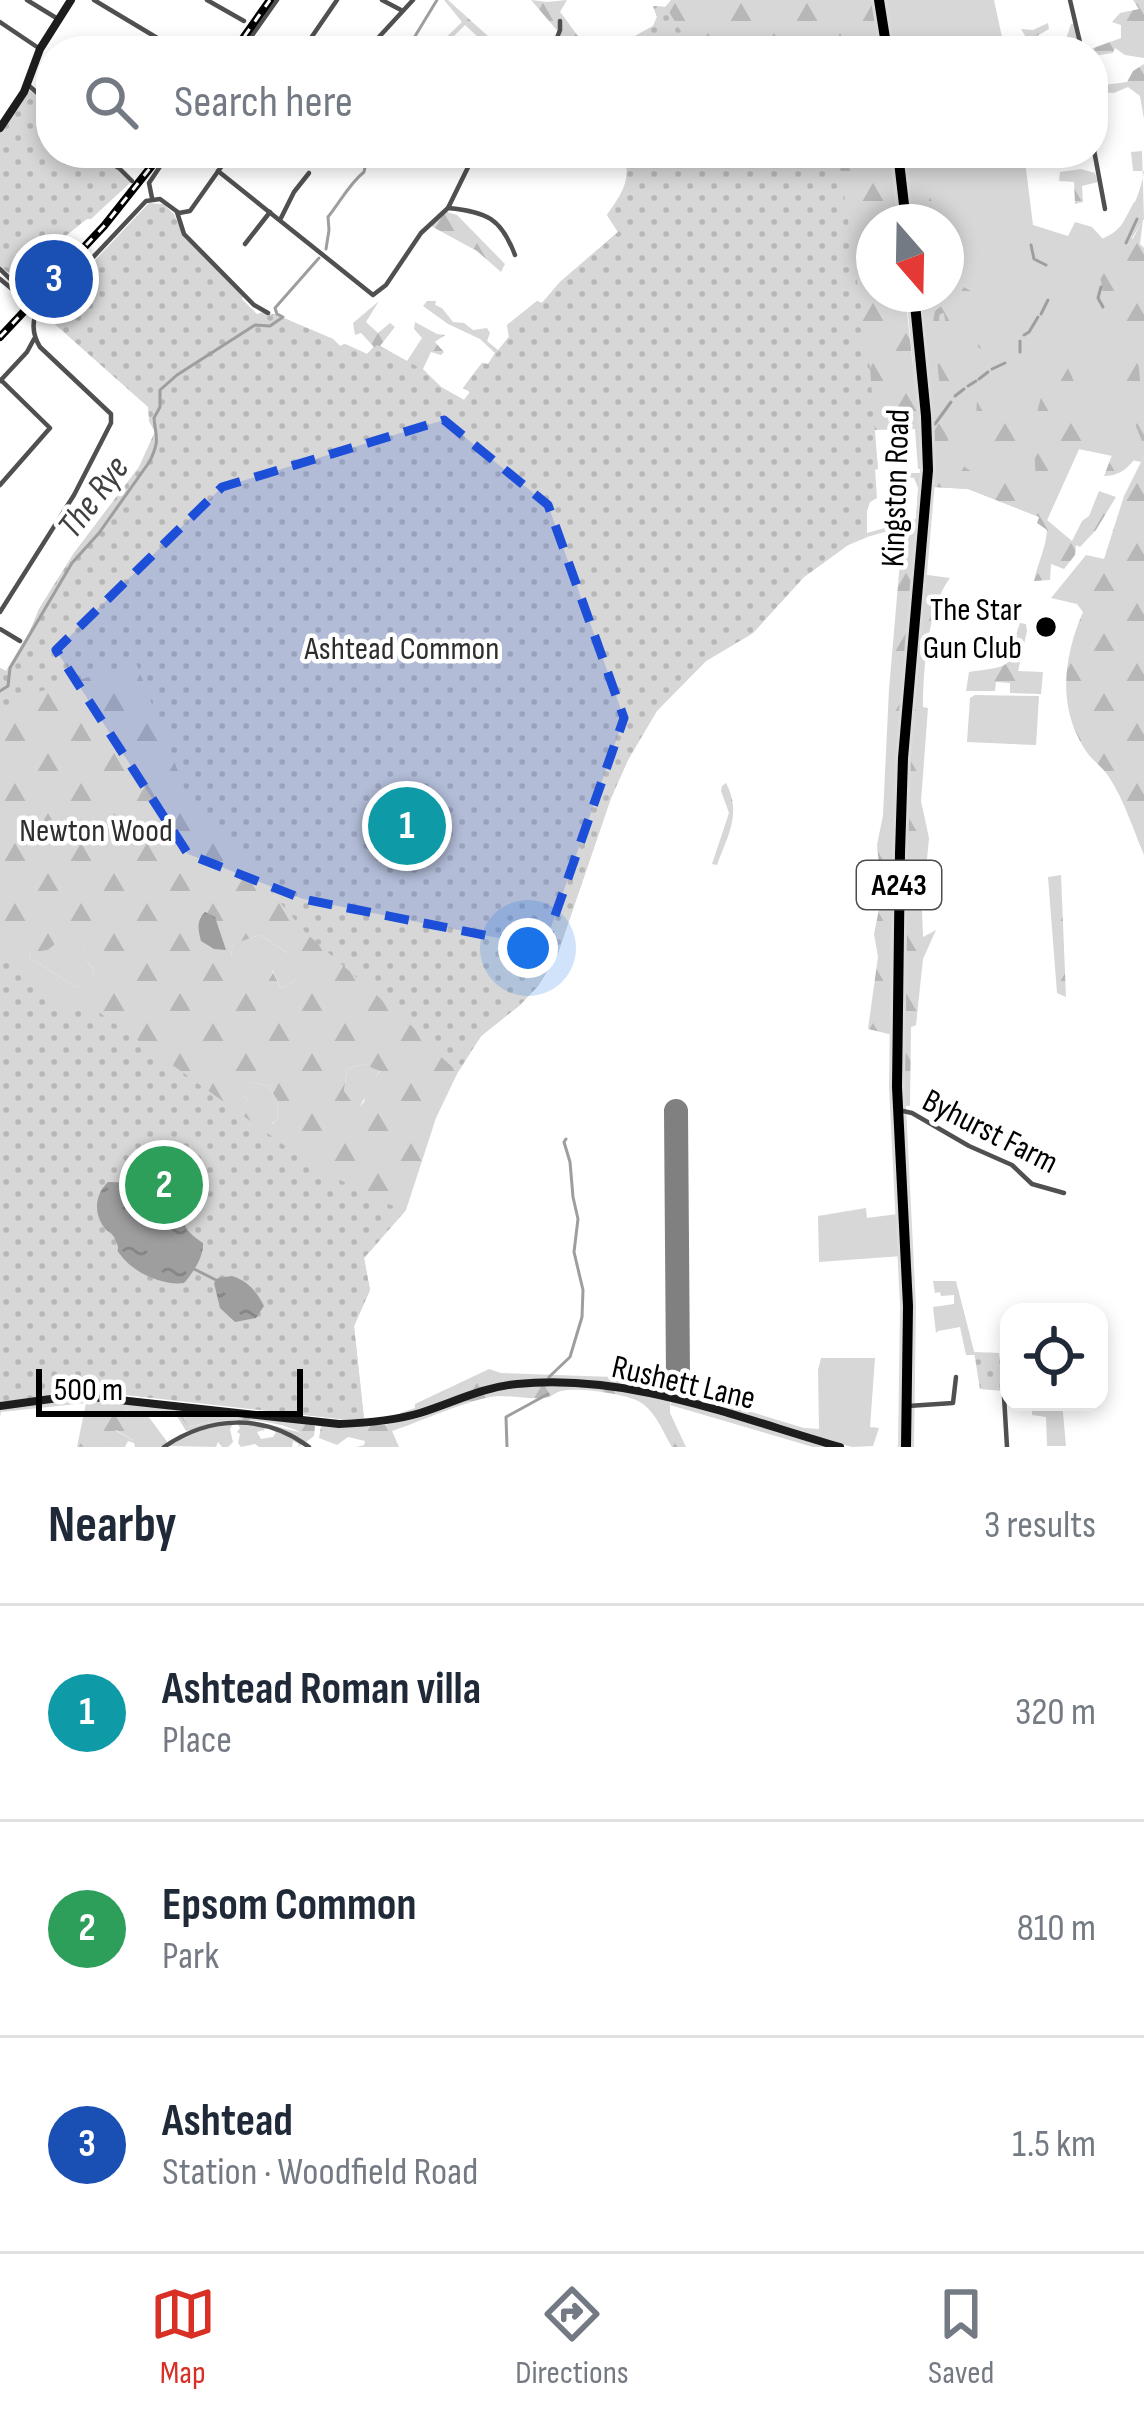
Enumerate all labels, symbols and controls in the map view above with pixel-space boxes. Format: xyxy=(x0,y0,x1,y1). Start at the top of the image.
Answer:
search box xyxy=(36,36,1108,168)
icon: search xyxy=(78,69,144,135)
text: Search here xyxy=(174,75,353,130)
north arrow xyxy=(856,204,964,312)
pin: 3 xyxy=(15,234,93,324)
street label: Kingston Road xyxy=(873,408,919,568)
water label: The Rye xyxy=(49,448,139,547)
place label: The Star Gun Club xyxy=(923,590,1022,668)
marker: The Star Gun Club xyxy=(1033,614,1059,640)
park label: Ashtead Common xyxy=(304,629,499,669)
pin: 1 xyxy=(368,781,446,871)
park label: Newton Wood xyxy=(19,811,173,851)
road number: A243 xyxy=(857,861,941,909)
your location xyxy=(498,918,558,978)
street label: Byhurst Farm xyxy=(916,1081,1064,1183)
pin: 2 xyxy=(125,1140,203,1230)
map controls xyxy=(1000,1303,1108,1411)
button: locate xyxy=(1000,1303,1108,1411)
street label: Rushett Lane xyxy=(608,1347,759,1419)
scale bar xyxy=(36,1363,303,1416)
text: 500 m xyxy=(54,1370,123,1410)
text: Nearby xyxy=(48,1495,177,1556)
text: 3 results xyxy=(984,1502,1096,1549)
text: Ashtead Roman villa xyxy=(162,1662,481,1717)
text: 1 xyxy=(79,1689,95,1736)
text: 320 m xyxy=(1015,1689,1096,1736)
text: Place xyxy=(162,1717,232,1764)
text: Epsom Common xyxy=(162,1878,416,1933)
text: 2 xyxy=(78,1905,96,1952)
text: 810 m xyxy=(1017,1905,1096,1952)
text: Park xyxy=(162,1933,219,1980)
text: Ashtead xyxy=(162,2094,293,2149)
text: 3 xyxy=(78,2121,96,2168)
text: 1.5 km xyxy=(1012,2121,1096,2168)
text: Station · Woodfield Road xyxy=(162,2149,478,2196)
tab: Map xyxy=(150,2281,216,2393)
tab: Directions xyxy=(515,2281,629,2393)
tab: Saved xyxy=(928,2281,994,2393)

